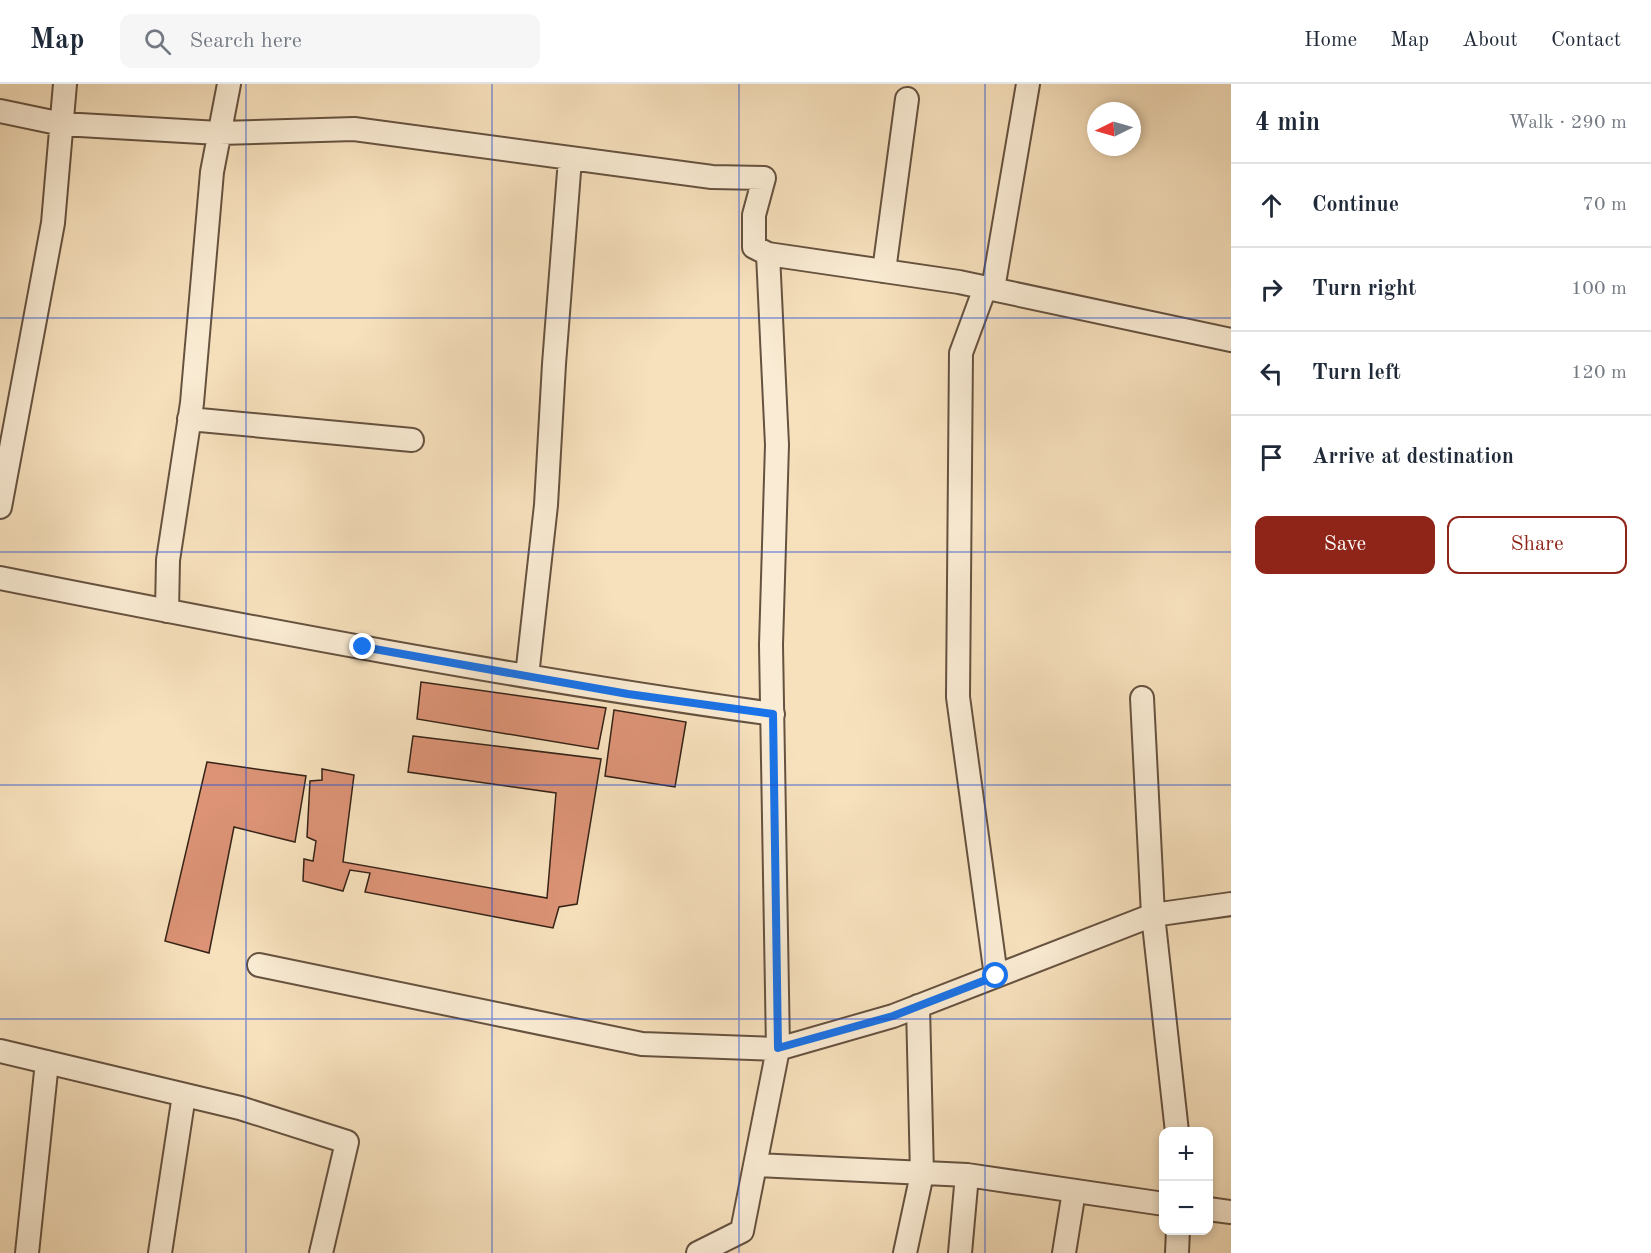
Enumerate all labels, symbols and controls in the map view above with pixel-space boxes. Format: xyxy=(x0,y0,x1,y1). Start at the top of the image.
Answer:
search box xyxy=(120,14,540,68)
icon: search xyxy=(141,25,174,58)
text: Map xyxy=(30,27,84,55)
text: Search here xyxy=(189,30,302,52)
text: Home xyxy=(1304,30,1357,51)
text: Map xyxy=(1390,30,1429,51)
text: About xyxy=(1462,30,1518,51)
text: Contact xyxy=(1551,30,1621,51)
north arrow xyxy=(1087,102,1141,156)
text: 4 min xyxy=(1255,110,1320,136)
text: Walk · 290 m xyxy=(1508,113,1627,133)
icon: ahead xyxy=(1255,189,1288,222)
text: Continue xyxy=(1312,194,1399,216)
text: 70 m xyxy=(1582,195,1627,215)
icon: right xyxy=(1255,273,1288,306)
text: Turn right xyxy=(1312,278,1416,300)
text: 100 m xyxy=(1571,279,1627,299)
icon: left xyxy=(1255,357,1288,390)
text: Turn left xyxy=(1312,362,1401,384)
text: 120 m xyxy=(1571,363,1627,383)
icon: arrive xyxy=(1255,441,1288,474)
text: Arrive at destination xyxy=(1312,446,1514,468)
button: Save xyxy=(1255,516,1435,574)
button: Share xyxy=(1447,516,1627,574)
route end xyxy=(349,633,375,659)
route start xyxy=(982,962,1008,988)
map controls xyxy=(1159,1127,1213,1235)
button: + xyxy=(1159,1127,1213,1181)
button: − xyxy=(1159,1181,1213,1235)

